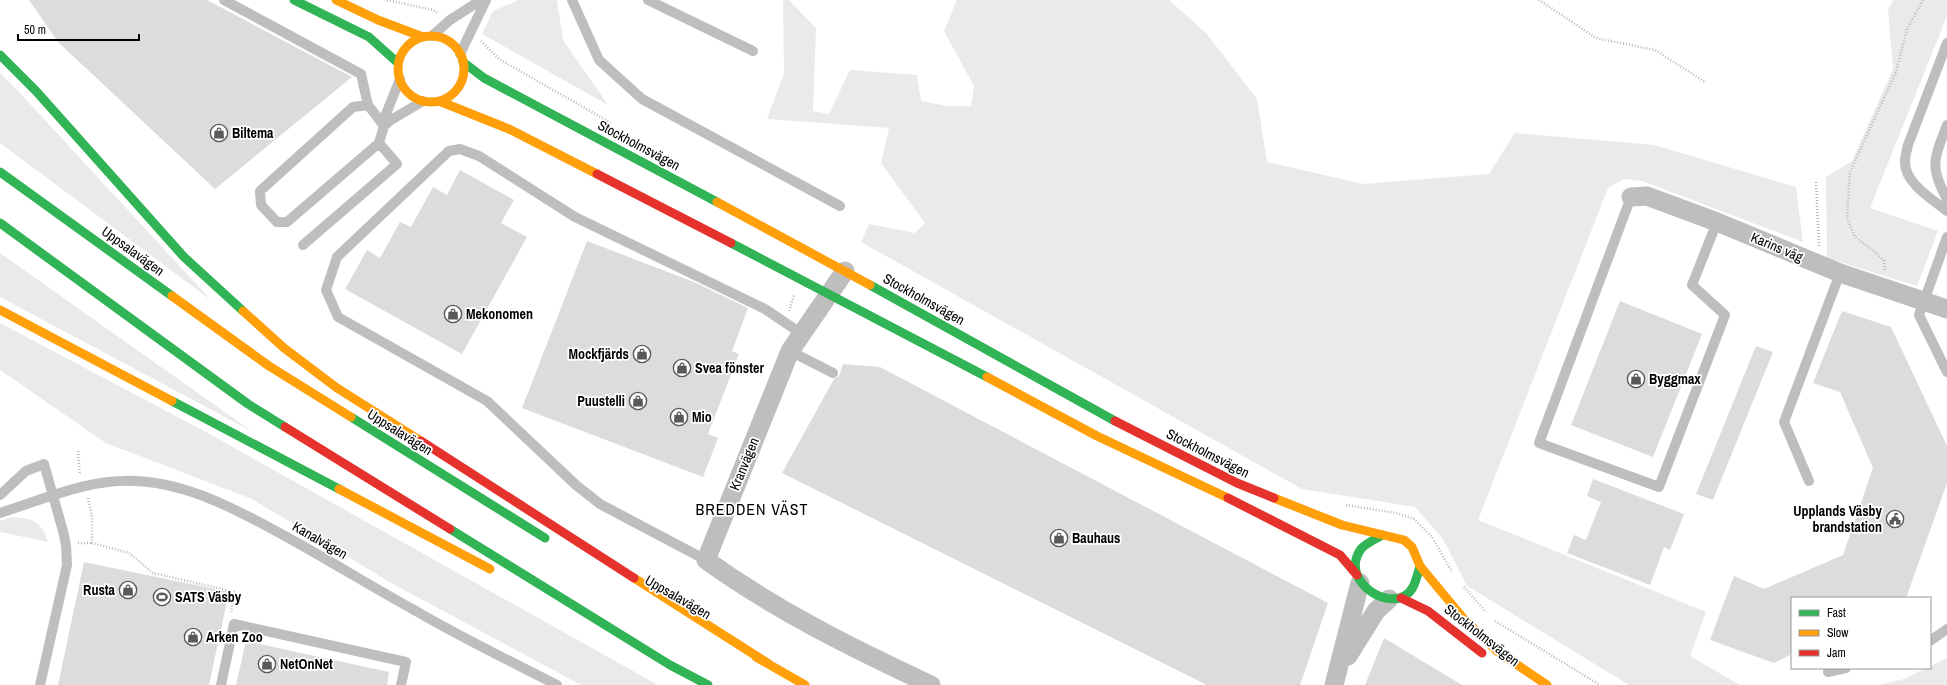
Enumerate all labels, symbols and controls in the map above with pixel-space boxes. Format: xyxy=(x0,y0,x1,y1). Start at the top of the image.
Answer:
scale bar xyxy=(18,16,139,42)
text: 50 m xyxy=(24,22,46,38)
street label: Stockholmsvägen xyxy=(595,116,683,174)
shop icon: Biltema xyxy=(209,123,229,143)
place label: Biltema xyxy=(232,124,274,142)
street label: Uppsalavägen xyxy=(98,222,168,280)
street label: Karins väg xyxy=(1748,228,1806,266)
street label: Stockholmsvägen xyxy=(880,269,968,329)
shop icon: Mekonomen xyxy=(443,304,463,324)
place label: Mekonomen xyxy=(466,305,533,323)
shop icon: Mockfjärds xyxy=(632,344,652,364)
place label: Mockfjärds xyxy=(568,345,629,363)
shop icon: Svea fönster xyxy=(672,358,692,378)
place label: Svea fönster xyxy=(695,359,764,377)
shop icon: Byggmax xyxy=(1626,369,1646,389)
place label: Byggmax xyxy=(1649,370,1701,388)
shop icon: Puustelli xyxy=(628,391,648,411)
place label: Puustelli xyxy=(577,392,625,410)
street label: Uppsalavägen xyxy=(364,405,436,459)
shop icon: Mio xyxy=(669,407,689,427)
place label: Mio xyxy=(692,408,712,426)
street label: Stockholmsvägen xyxy=(1164,424,1252,482)
street label: Kranvägen xyxy=(725,435,763,493)
district label: BREDDEN VÄST xyxy=(695,498,809,520)
place label: Upplands Väsby brandstation xyxy=(1793,502,1883,536)
public building icon: Upplands Väsby brandstation xyxy=(1885,509,1905,529)
street label: Kanalvägen xyxy=(289,517,351,563)
shop icon: Bauhaus xyxy=(1049,528,1069,548)
place label: Bauhaus xyxy=(1072,529,1120,547)
street label: Uppsalavägen xyxy=(642,571,714,623)
shop icon: Rusta xyxy=(118,580,138,600)
place label: Rusta xyxy=(83,581,116,599)
sports icon: SATS Väsby xyxy=(152,587,172,607)
place label: SATS Väsby xyxy=(175,588,242,606)
legend xyxy=(1791,597,1931,669)
street label: Stockholmsvägen xyxy=(1441,600,1523,670)
text: Fast xyxy=(1827,605,1846,621)
text: Slow xyxy=(1827,625,1849,641)
shop icon: Arken Zoo xyxy=(183,627,203,647)
place label: Arken Zoo xyxy=(206,628,263,646)
text: Jam xyxy=(1827,645,1846,661)
shop icon: NetOnNet xyxy=(257,654,277,674)
place label: NetOnNet xyxy=(280,655,333,673)

